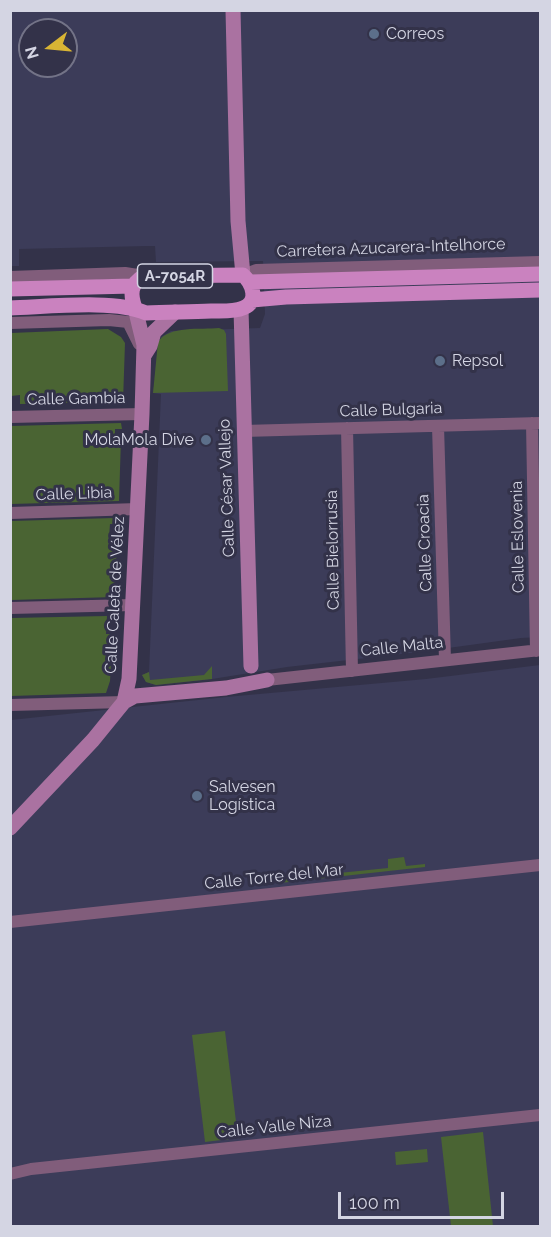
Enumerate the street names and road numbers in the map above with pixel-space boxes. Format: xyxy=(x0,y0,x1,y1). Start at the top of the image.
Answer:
street label: Carretera Azucarera-Intelhorce xyxy=(276,234,506,262)
road number: A-7054R xyxy=(138,264,213,288)
street label: Calle Gambia xyxy=(26,389,126,409)
street label: Calle Bulgaria xyxy=(339,399,443,421)
street label: Calle César Vallejo xyxy=(215,419,239,557)
street label: Calle Eslovenia xyxy=(507,481,529,593)
street label: Calle Libia xyxy=(35,483,113,505)
street label: Calle Bielorrusia xyxy=(322,490,344,610)
street label: Calle Croacia xyxy=(414,494,436,592)
street label: Calle Caleta de Vélez xyxy=(101,516,129,674)
street label: Calle Malta xyxy=(360,633,444,661)
street label: Calle Torre del Mar xyxy=(203,860,345,894)
street label: Calle Valle Niza xyxy=(216,1111,332,1143)

